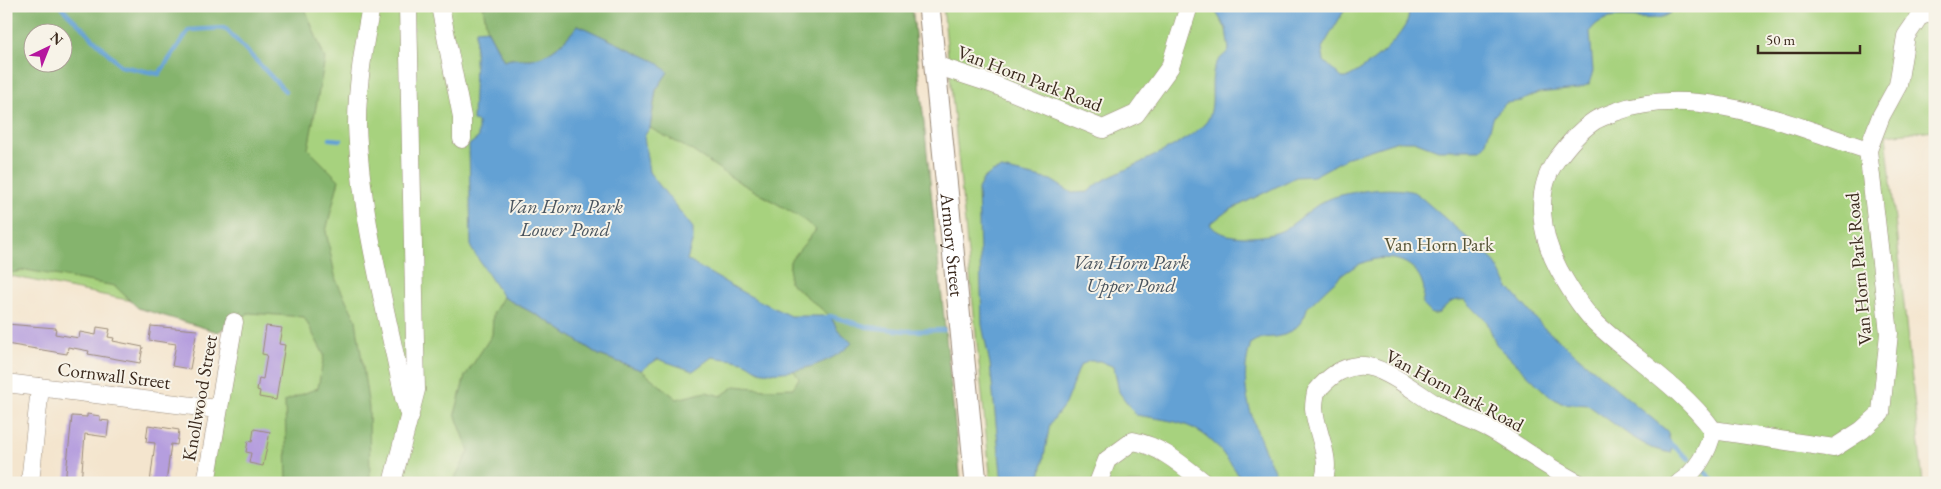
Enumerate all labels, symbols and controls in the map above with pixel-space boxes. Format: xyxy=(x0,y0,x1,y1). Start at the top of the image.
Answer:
north arrow xyxy=(22,22,72,72)
scale bar xyxy=(1758,22,1861,54)
text: N xyxy=(47,28,68,49)
text: 50 m xyxy=(1766,30,1795,49)
street label: Van Horn Park Road xyxy=(954,39,1106,118)
street label: Armory Street xyxy=(934,191,970,298)
street label: Van Horn Park Road xyxy=(1839,191,1878,346)
water label: Van Horn Park Lower Pond xyxy=(507,193,623,242)
park label: Van Horn Park xyxy=(1384,232,1495,257)
water label: Van Horn Park Upper Pond xyxy=(1073,249,1189,298)
street label: Knollwood Street xyxy=(176,333,223,463)
street label: Van Horn Park Road xyxy=(1381,343,1529,438)
street label: Cornwall Street xyxy=(56,356,172,395)

